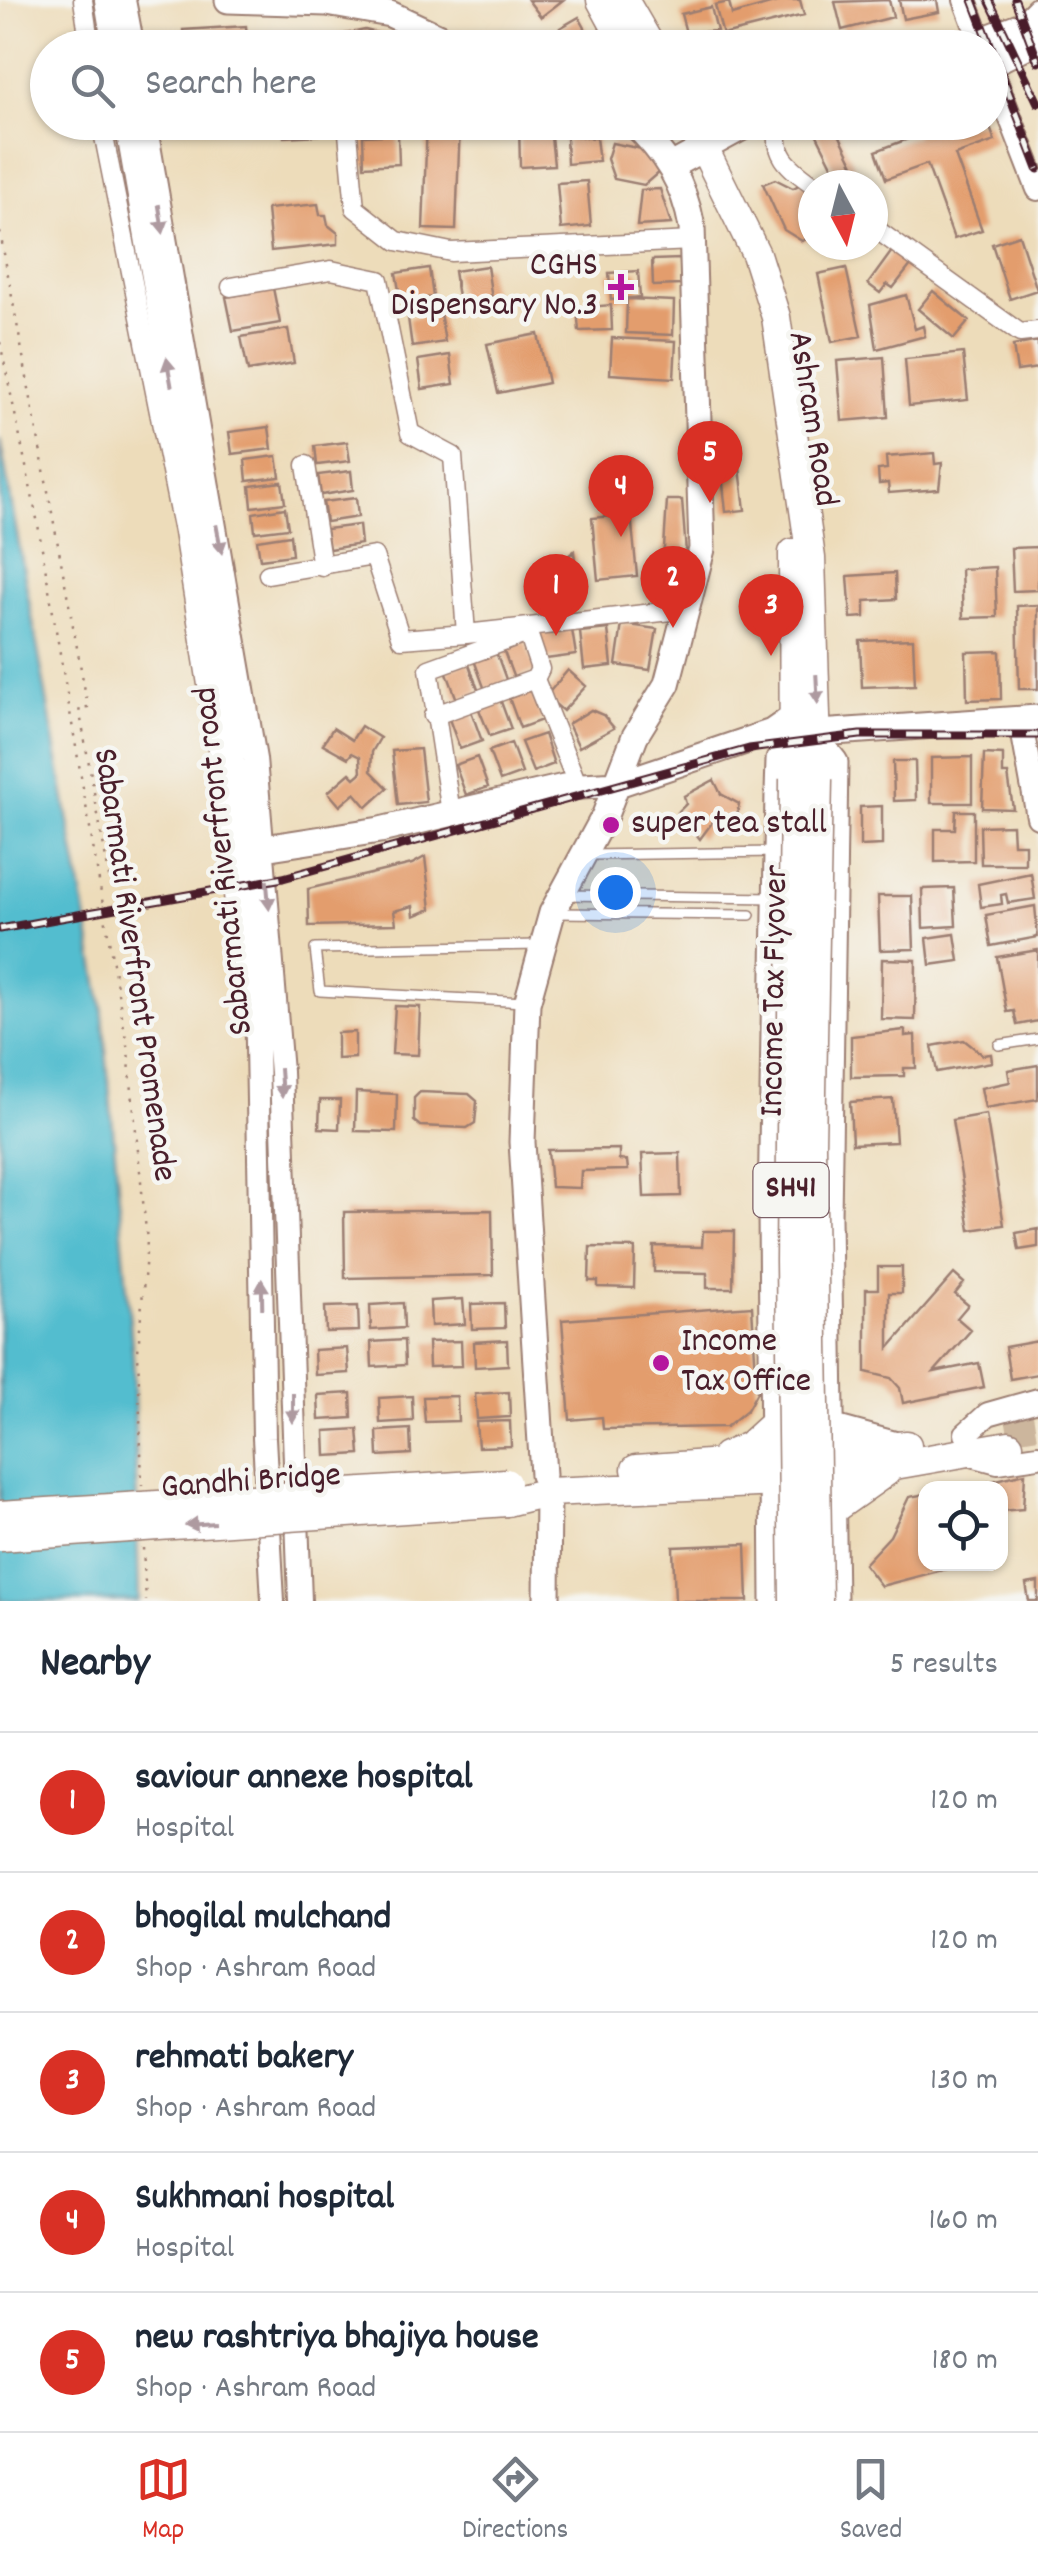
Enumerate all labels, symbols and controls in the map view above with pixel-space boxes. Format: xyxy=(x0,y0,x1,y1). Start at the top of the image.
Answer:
search box xyxy=(30,30,1008,140)
icon: search xyxy=(65,58,120,113)
text: Search here xyxy=(145,58,317,113)
north arrow xyxy=(798,170,888,260)
one-way arrow xyxy=(154,203,170,235)
place label: CGHS Dispensary No.3 xyxy=(391,242,598,332)
marker: CGHS Dispensary No.3 xyxy=(608,274,634,300)
street label: Ashram Road xyxy=(772,328,850,510)
one-way arrow xyxy=(161,356,176,388)
pin: 5 xyxy=(678,420,742,503)
pin: 4 xyxy=(588,454,654,537)
one-way arrow xyxy=(212,523,227,555)
pin: 2 xyxy=(640,546,706,628)
pin: 1 xyxy=(524,554,588,636)
pin: 3 xyxy=(738,574,804,656)
one-way arrow xyxy=(809,673,825,705)
street label: Sabarmati Riverfront road xyxy=(182,684,268,1038)
street label: Sabarmati Riverfront Promenade xyxy=(78,745,188,1185)
place label: super tea stall xyxy=(631,800,827,850)
marker: super tea stall xyxy=(600,814,622,836)
street label: Income Tax Flyover xyxy=(749,864,803,1118)
your location xyxy=(590,867,641,918)
one-way arrow xyxy=(261,880,277,911)
one-way arrow xyxy=(273,1067,289,1099)
road number: SH41 xyxy=(754,1163,828,1217)
one-way arrow xyxy=(253,1277,269,1309)
place label: Income Tax Office xyxy=(681,1318,811,1408)
marker: Income Tax Office xyxy=(650,1352,672,1374)
one-way arrow xyxy=(285,1392,301,1424)
street label: Gandhi Bridge xyxy=(159,1452,343,1514)
map controls xyxy=(918,1481,1008,1571)
button: locate xyxy=(918,1481,1008,1571)
one-way arrow xyxy=(184,1516,215,1532)
text: Nearby xyxy=(40,1636,150,1696)
text: 5 results xyxy=(890,1643,998,1689)
text: saviour annexe hospital xyxy=(135,1752,473,1807)
text: 1 xyxy=(69,1779,76,1825)
text: 120 m xyxy=(930,1779,998,1825)
text: Hospital xyxy=(135,1807,234,1853)
text: bhogilal mulchand xyxy=(135,1892,391,1947)
text: 2 xyxy=(66,1919,79,1965)
text: 120 m xyxy=(930,1919,998,1965)
text: Shop · Ashram Road xyxy=(135,1947,376,1993)
text: rehmati bakery xyxy=(135,2032,353,2087)
text: 3 xyxy=(65,2059,80,2105)
text: 130 m xyxy=(930,2059,998,2105)
text: Shop · Ashram Road xyxy=(135,2087,376,2133)
text: Sukhmani hospital xyxy=(135,2172,394,2227)
text: 4 xyxy=(66,2199,79,2245)
text: 160 m xyxy=(929,2199,998,2245)
text: Hospital xyxy=(135,2227,234,2273)
text: new rashtriya bhajiya house xyxy=(135,2312,539,2367)
text: 5 xyxy=(65,2339,80,2385)
text: 180 m xyxy=(931,2339,998,2385)
text: Shop · Ashram Road xyxy=(135,2367,376,2413)
tab: Map xyxy=(136,2452,191,2552)
tab: Directions xyxy=(462,2452,568,2552)
tab: Saved xyxy=(840,2452,902,2552)

